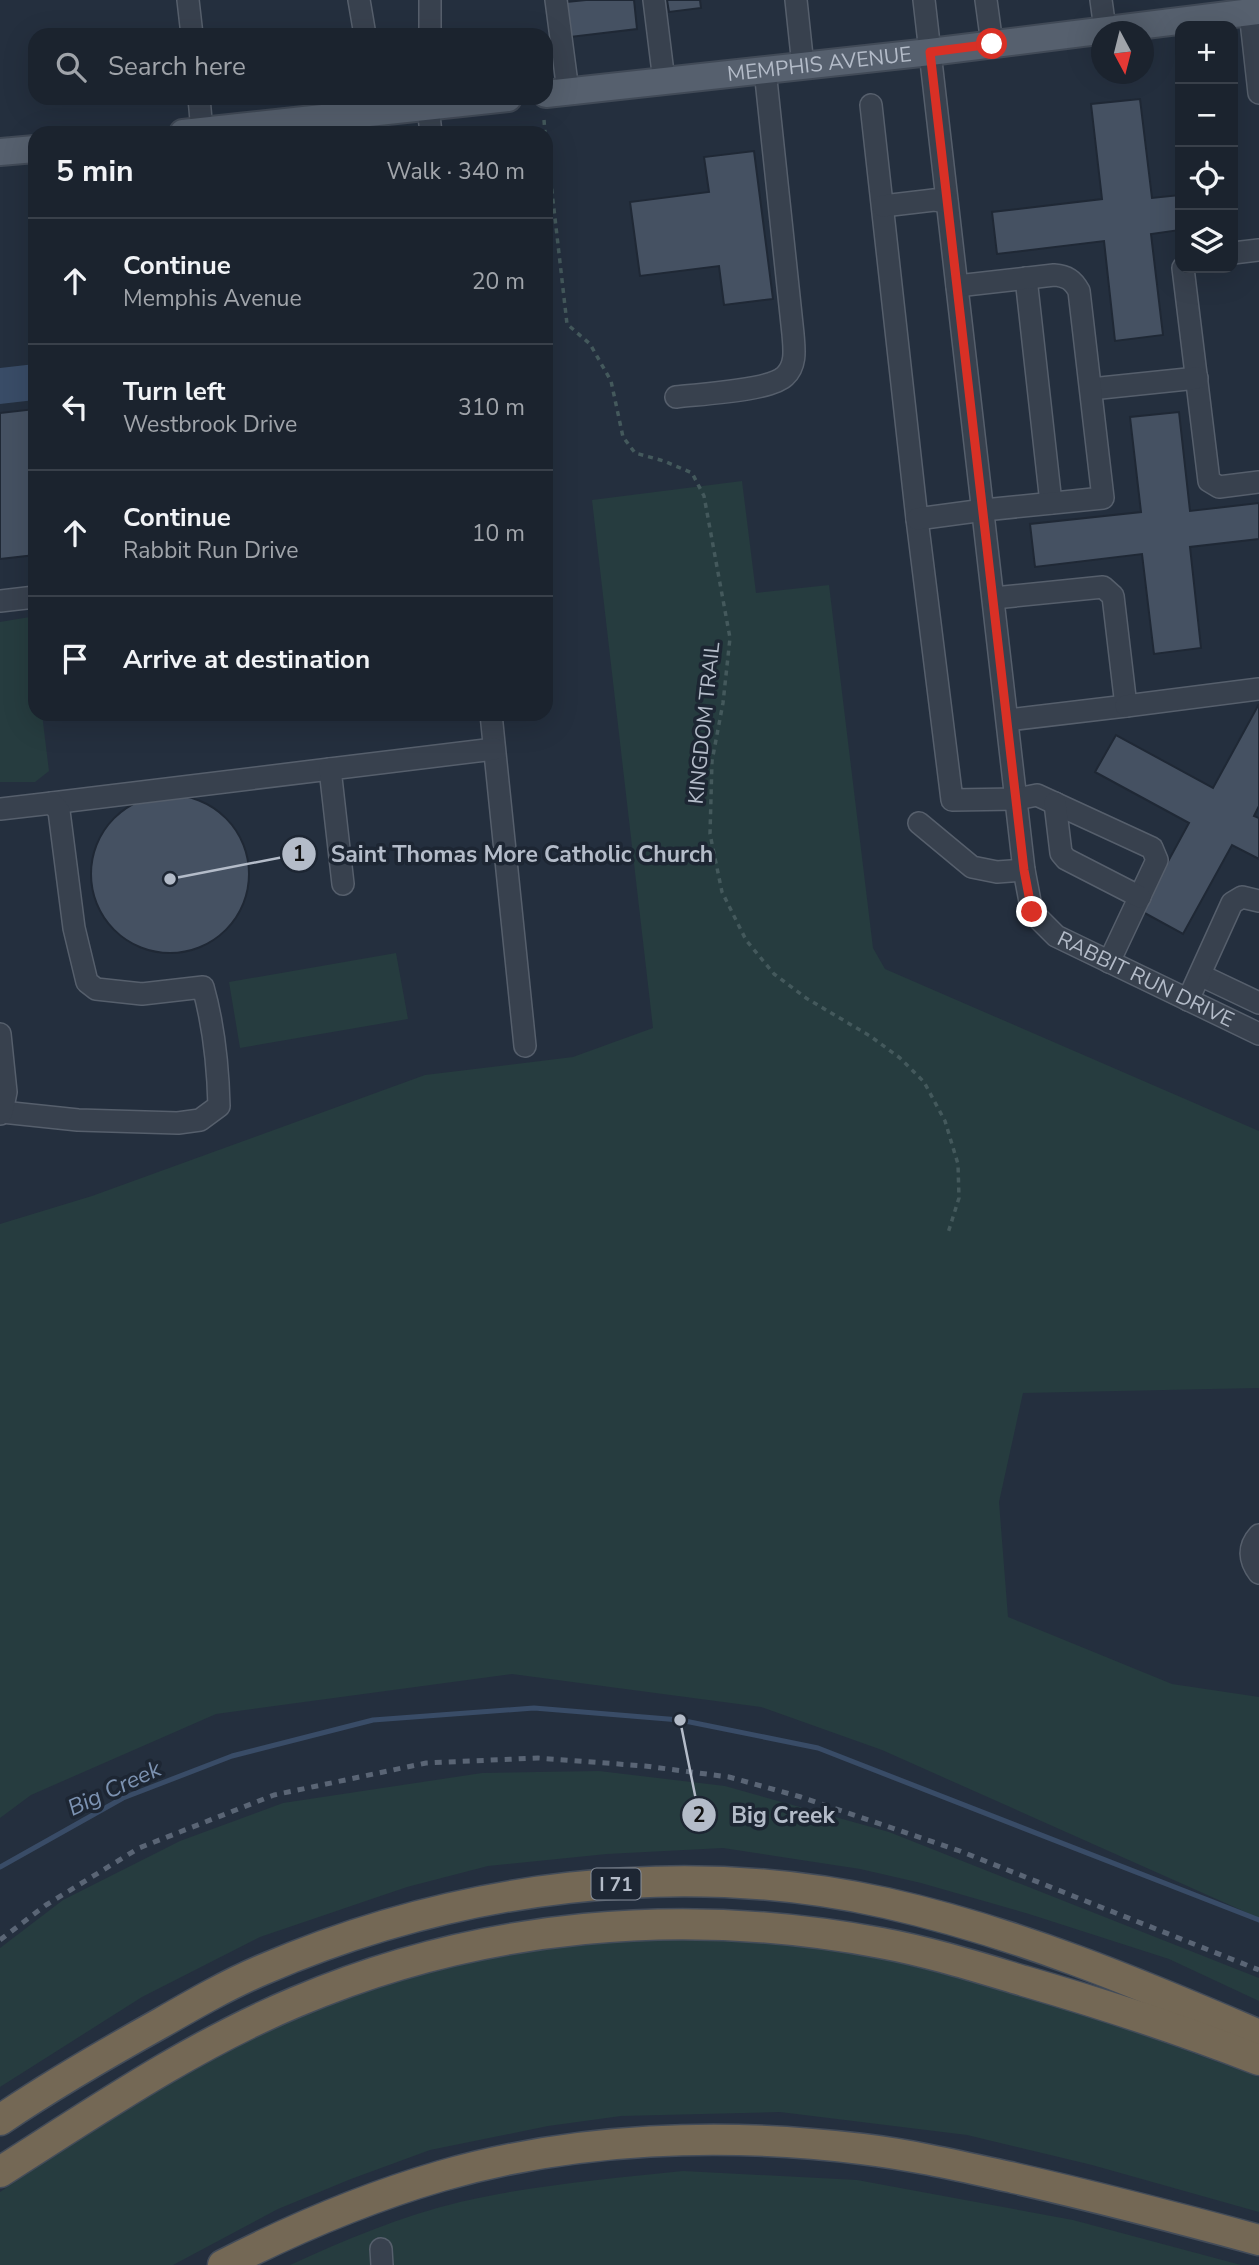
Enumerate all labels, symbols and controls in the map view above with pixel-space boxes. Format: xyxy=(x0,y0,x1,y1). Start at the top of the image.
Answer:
north arrow xyxy=(1091,21,1154,84)
map controls xyxy=(1175,21,1238,273)
button: + xyxy=(1175,21,1238,84)
search box xyxy=(28,28,553,105)
route start xyxy=(976,28,1007,59)
street label: MEMPHIS AVENUE xyxy=(726,40,913,88)
icon: search xyxy=(52,48,90,86)
text: Search here xyxy=(108,49,246,84)
button: − xyxy=(1175,84,1238,147)
button: locate xyxy=(1175,147,1238,210)
text: 5 min xyxy=(56,151,134,192)
text: Walk · 340 m xyxy=(386,156,525,187)
button: layers xyxy=(1175,210,1238,273)
text: Continue xyxy=(123,248,231,283)
icon: ahead xyxy=(56,262,94,300)
text: 20 m xyxy=(472,266,525,297)
text: Memphis Avenue xyxy=(123,283,302,314)
text: Turn left xyxy=(123,374,226,409)
icon: left xyxy=(56,388,94,426)
text: 310 m xyxy=(458,392,525,423)
text: Westbrook Drive xyxy=(123,409,297,440)
text: Continue xyxy=(123,500,231,535)
icon: ahead xyxy=(56,514,94,552)
text: 10 m xyxy=(472,518,525,549)
text: Rabbit Run Drive xyxy=(123,535,298,566)
icon: arrive xyxy=(56,640,94,678)
street label: KINGDOM TRAIL xyxy=(682,640,726,805)
text: Arrive at destination xyxy=(123,642,370,677)
callout: Saint Thomas More Catholic Church xyxy=(281,832,727,876)
text: Saint Thomas More Catholic Church xyxy=(331,839,713,870)
text: 1 xyxy=(293,840,305,868)
route end xyxy=(1016,896,1047,927)
street label: RABBIT RUN DRIVE xyxy=(1053,925,1239,1034)
water label: Big Creek xyxy=(62,1753,166,1824)
callout: Big Creek xyxy=(682,1793,848,1837)
text: Big Creek xyxy=(731,1800,835,1831)
text: 2 xyxy=(693,1801,705,1829)
road number: I 71 xyxy=(592,1868,640,1900)

